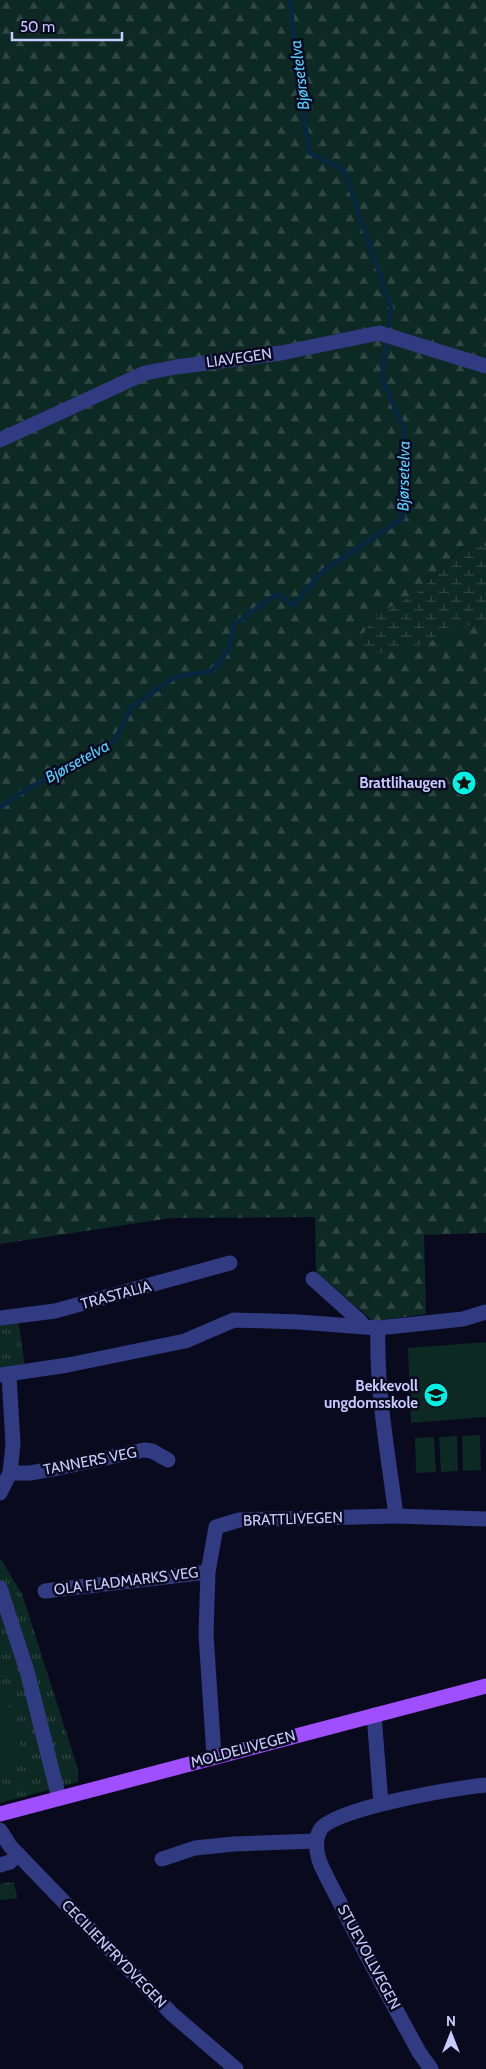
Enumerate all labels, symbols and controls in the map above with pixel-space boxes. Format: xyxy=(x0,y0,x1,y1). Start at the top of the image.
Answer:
scale bar xyxy=(12,10,122,42)
text: 50 m xyxy=(20,18,55,36)
water label: Bjørsetelva xyxy=(286,39,313,111)
street label: LIAVEGEN xyxy=(205,344,273,372)
water label: Bjørsetelva xyxy=(393,441,414,511)
water label: Bjørsetelva xyxy=(42,736,113,787)
place icon: Brattlihaugen xyxy=(451,770,477,796)
place label: Brattlihaugen xyxy=(359,774,446,792)
street label: TRASTALIA xyxy=(79,1277,154,1313)
place label: Bekkevoll ungdomsskole xyxy=(324,1377,418,1412)
school or university icon: Bekkevoll ungdomsskole xyxy=(423,1382,449,1408)
street label: TANNERS VEG xyxy=(42,1443,138,1479)
street label: BRATTLIVEGEN xyxy=(243,1508,343,1530)
street label: OLA FLADMARKS VEG xyxy=(53,1563,199,1599)
street label: MOLDELIVEGEN xyxy=(189,1726,297,1772)
street label: CECILIENFRYDVEGEN xyxy=(58,1896,170,2012)
street label: STUEVOLLVEGEN xyxy=(334,1901,404,2013)
north arrow xyxy=(426,2009,476,2059)
text: N xyxy=(446,2012,456,2030)

